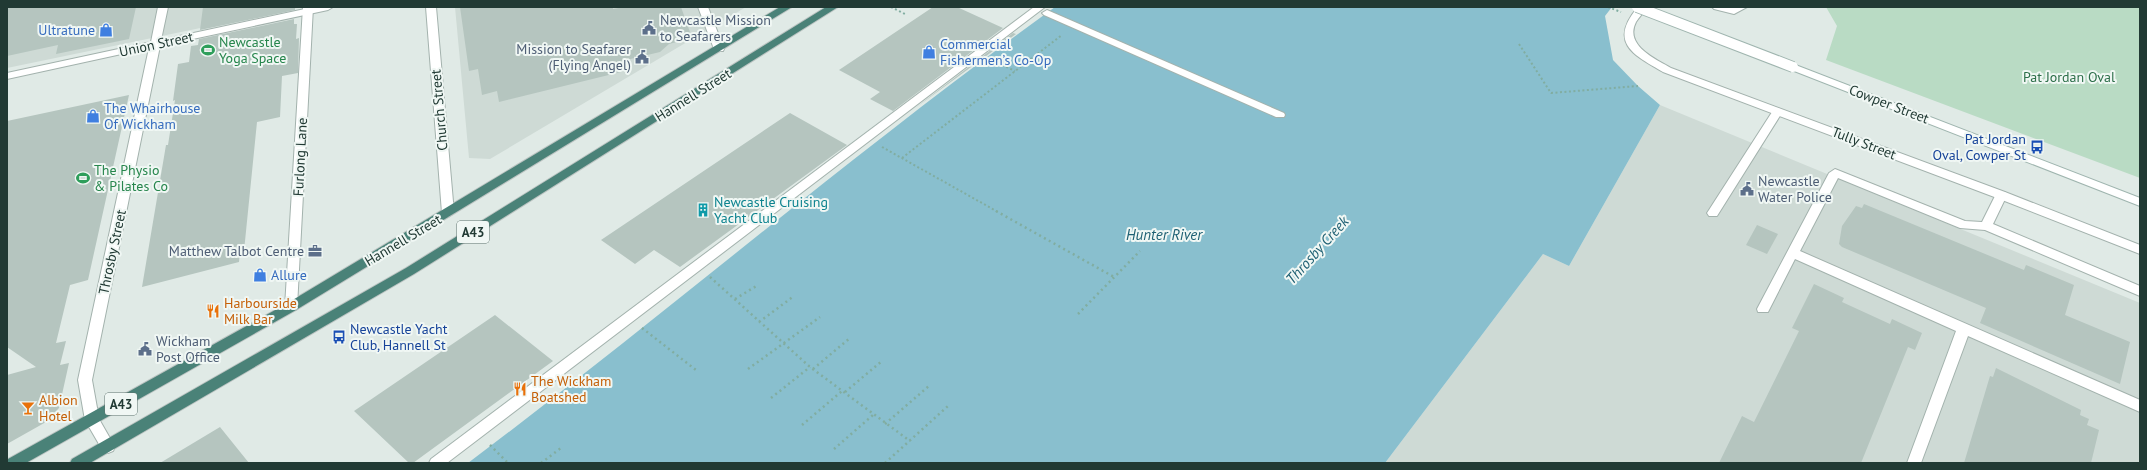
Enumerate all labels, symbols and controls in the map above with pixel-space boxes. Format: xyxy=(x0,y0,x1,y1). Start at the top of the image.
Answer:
place label: Newcastle Mission to Seafarers xyxy=(660,11,771,45)
public building icon: Newcastle Mission to Seafarers xyxy=(641,20,657,36)
place label: Ultratune xyxy=(38,21,95,39)
shop icon: Ultratune xyxy=(98,22,114,38)
street label: Union Street xyxy=(117,27,195,61)
place label: Newcastle Yoga Space xyxy=(219,33,286,67)
place label: Commercial Fishermen’s Co-Op xyxy=(940,35,1051,69)
place label: Mission to Seafarer (Flying Angel) xyxy=(516,40,631,74)
sports icon: Newcastle Yoga Space xyxy=(200,42,216,58)
shop icon: Commercial Fishermen’s Co-Op xyxy=(921,44,937,60)
public building icon: Mission to Seafarer (Flying Angel) xyxy=(634,49,650,65)
street label: Hannell Street xyxy=(652,64,735,126)
street label: Church Street xyxy=(426,68,452,151)
park label: Pat Jordan Oval xyxy=(2023,68,2115,86)
street label: Cowper Street xyxy=(1847,81,1932,128)
place label: The Whairhouse Of Wickham xyxy=(104,99,200,133)
shop icon: The Whairhouse Of Wickham xyxy=(85,108,101,124)
street label: Furlong Lane xyxy=(289,117,311,197)
street label: Tully Street xyxy=(1829,122,1899,164)
place label: Pat Jordan Oval, Cowper St xyxy=(1933,130,2026,164)
bus stop icon: Pat Jordan Oval, Cowper St xyxy=(2029,139,2045,155)
place label: The Physio & Pilates Co xyxy=(94,161,168,195)
sports icon: The Physio & Pilates Co xyxy=(75,170,91,186)
place label: Newcastle Water Police xyxy=(1758,172,1832,206)
public building icon: Newcastle Water Police xyxy=(1739,181,1755,197)
place label: Newcastle Cruising Yacht Club xyxy=(714,193,828,227)
building icon: Newcastle Cruising Yacht Club xyxy=(695,202,711,218)
street label: Throsby Street xyxy=(94,208,130,296)
street label: Hannell Street xyxy=(361,210,445,270)
water label: Throsby Creek xyxy=(1281,211,1353,288)
road number: A43 xyxy=(457,221,489,243)
water label: Hunter River xyxy=(1126,225,1203,244)
place label: Matthew Talbot Centre xyxy=(169,242,304,260)
office icon: Matthew Talbot Centre xyxy=(307,243,323,259)
place label: Allure xyxy=(271,266,307,284)
shop icon: Allure xyxy=(252,267,268,283)
place label: Harbourside Milk Bar xyxy=(224,294,297,328)
restaurant icon: Harbourside Milk Bar xyxy=(205,303,221,319)
place label: Newcastle Yacht Club, Hannell St xyxy=(350,320,448,354)
bus stop icon: Newcastle Yacht Club, Hannell St xyxy=(331,329,347,345)
place label: Wickham Post Office xyxy=(156,332,220,366)
public building icon: Wickham Post Office xyxy=(137,341,153,357)
place label: The Wickham Boatshed xyxy=(531,372,611,406)
restaurant icon: The Wickham Boatshed xyxy=(512,381,528,397)
place label: Albion Hotel xyxy=(39,391,78,425)
road number: A43 xyxy=(105,393,137,415)
bar icon: Albion Hotel xyxy=(20,400,36,416)

